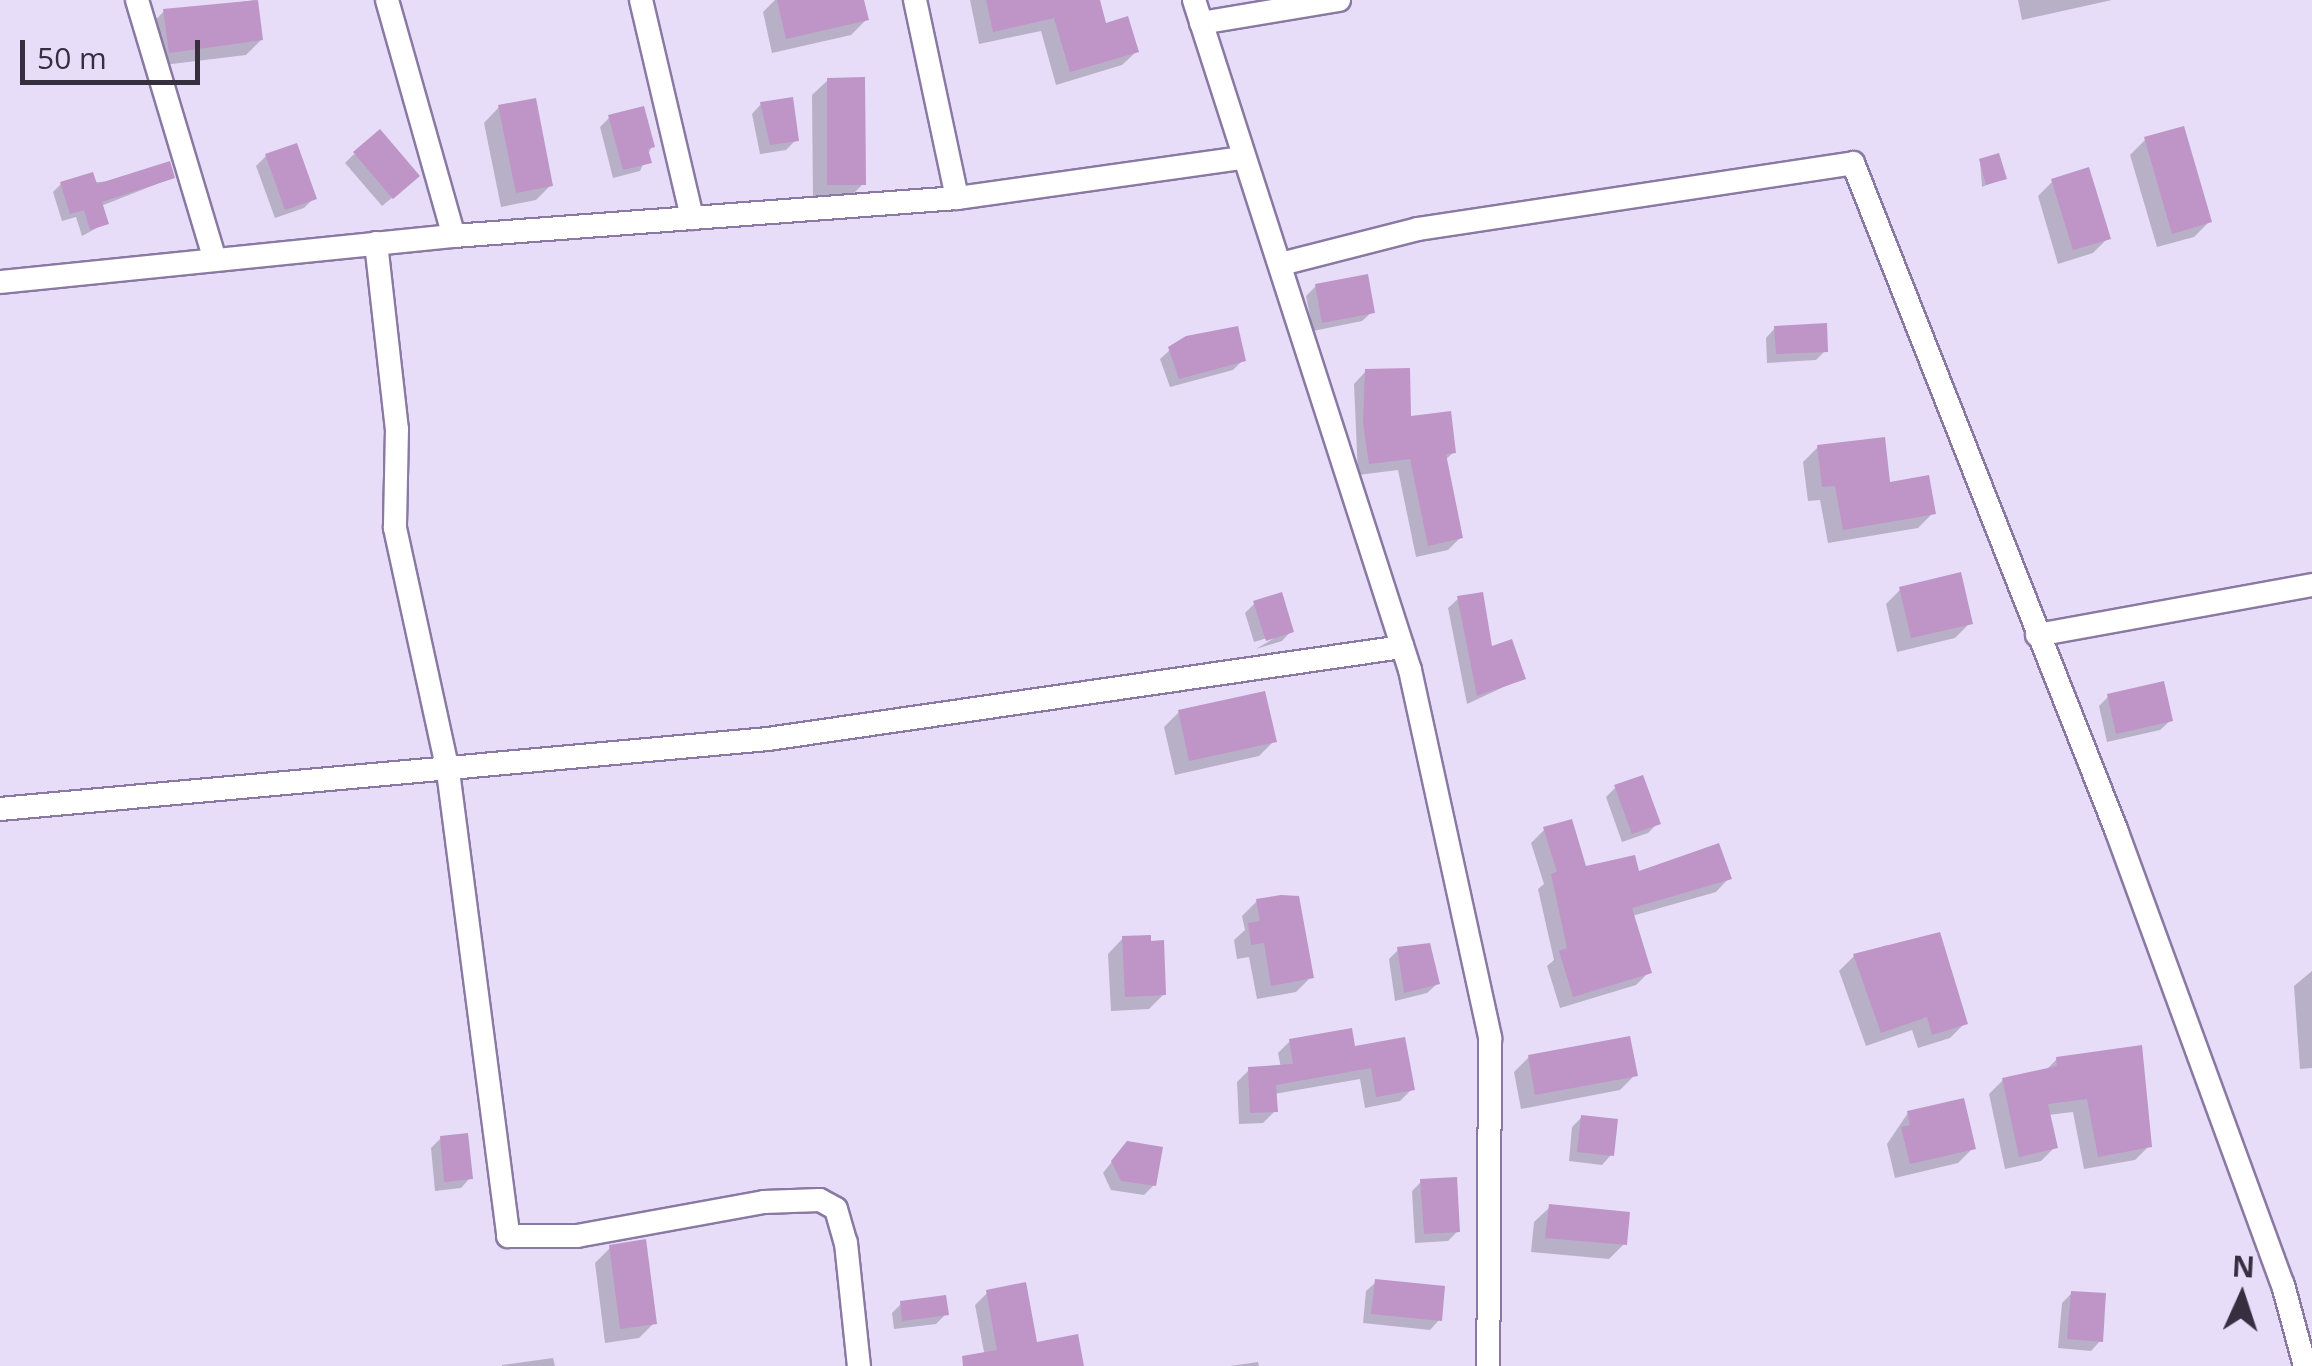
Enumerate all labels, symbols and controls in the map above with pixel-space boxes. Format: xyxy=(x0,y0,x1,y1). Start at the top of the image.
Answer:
scale bar xyxy=(25,20,205,82)
text: 50 m xyxy=(37,37,107,78)
north arrow xyxy=(2192,1246,2292,1346)
text: N xyxy=(2231,1246,2256,1286)

